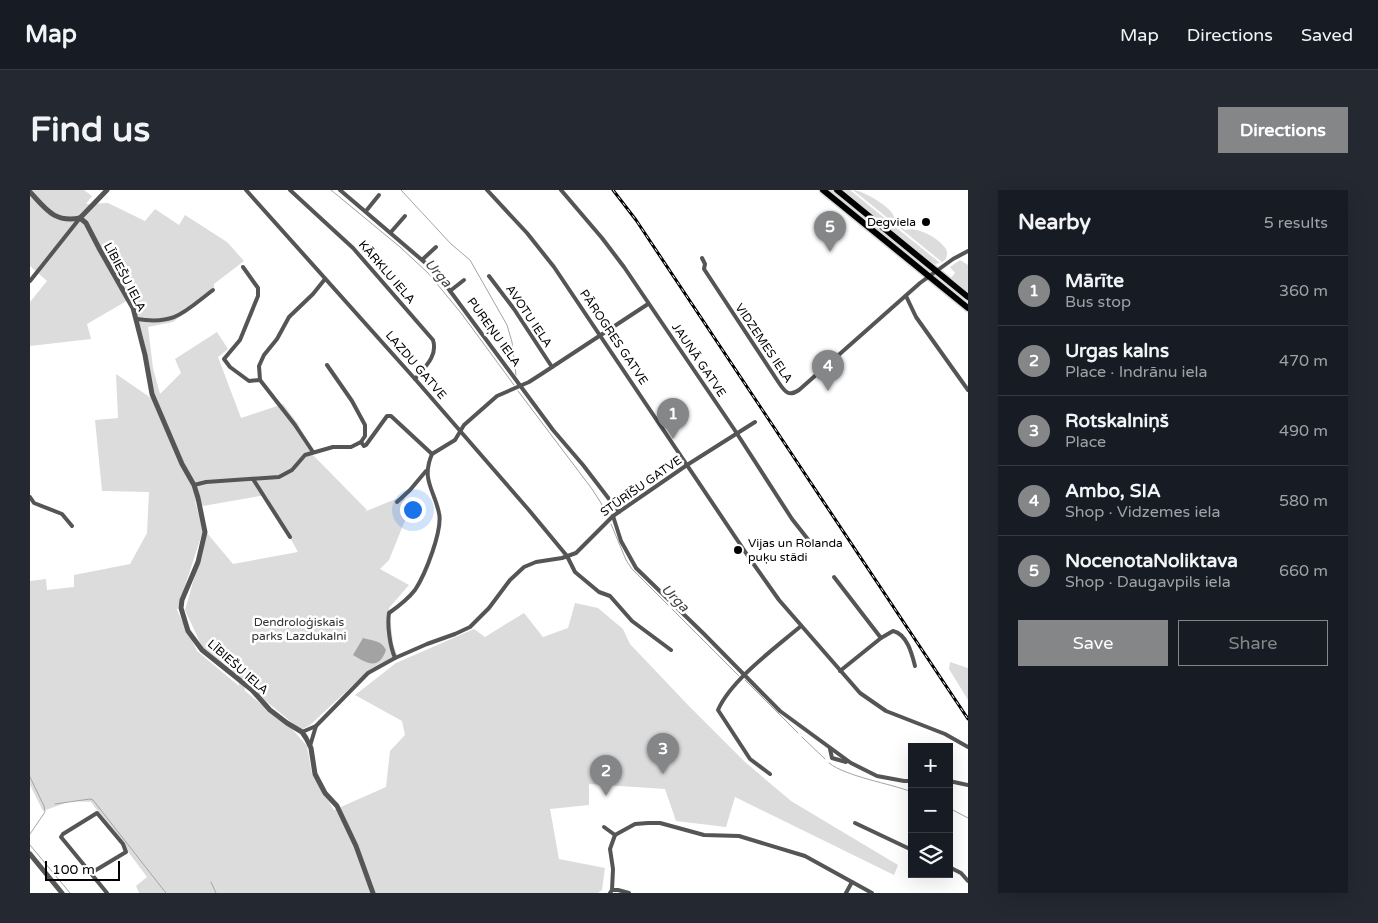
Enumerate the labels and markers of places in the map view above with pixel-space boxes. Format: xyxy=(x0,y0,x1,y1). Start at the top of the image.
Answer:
pin: 5 xyxy=(814,211,846,252)
place label: Degviela xyxy=(867,215,916,229)
marker: Degviela xyxy=(920,216,932,228)
pin: 4 xyxy=(812,350,844,391)
pin: 1 xyxy=(657,398,689,439)
place label: Vijas un Rolanda puķu stādi xyxy=(748,536,843,564)
marker: Vijas un Rolanda puķu stādi xyxy=(732,544,744,556)
pin: 3 xyxy=(647,733,679,774)
pin: 2 xyxy=(590,755,622,796)

